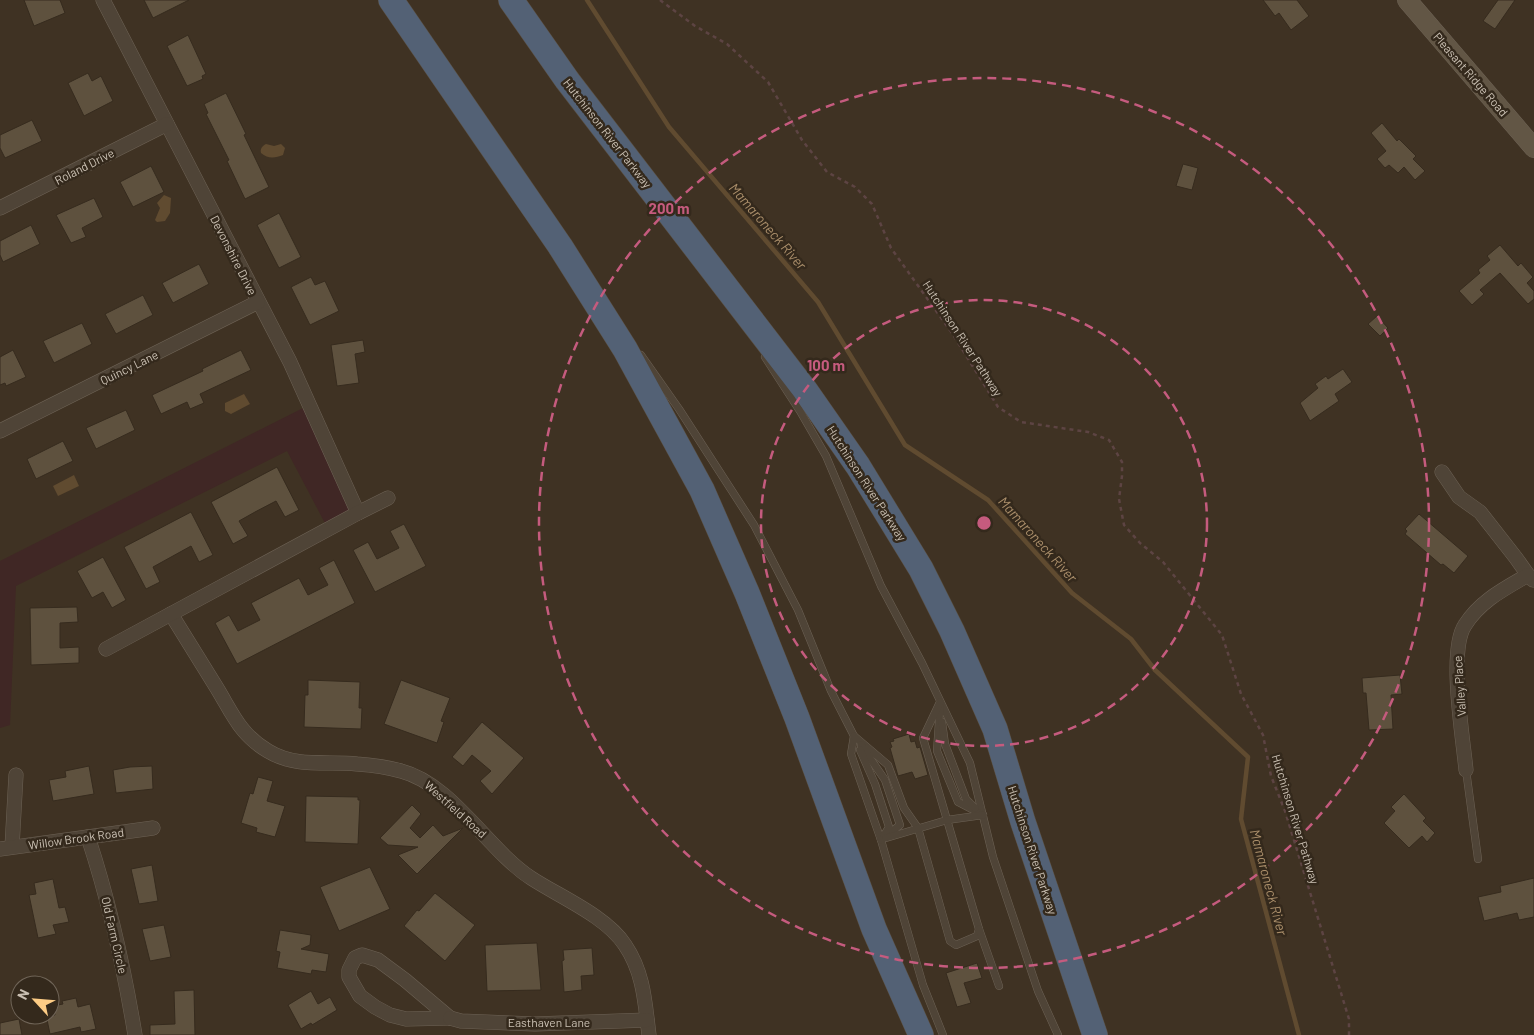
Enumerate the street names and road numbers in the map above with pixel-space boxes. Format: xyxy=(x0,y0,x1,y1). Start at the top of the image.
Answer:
street label: Pleasant Ridge Road xyxy=(1431,29,1511,119)
street label: Hutchinson River Parkway xyxy=(561,76,655,191)
street label: Roland Drive xyxy=(52,145,116,187)
street label: Devonshire Drive xyxy=(208,213,260,297)
street label: Hutchinson River Pathway xyxy=(920,278,1006,399)
street label: Quincy Lane xyxy=(98,347,160,387)
street label: Hutchinson River Parkway xyxy=(824,423,910,544)
street label: Valley Place xyxy=(1450,655,1468,717)
street label: Hutchinson River Pathway xyxy=(1270,752,1323,886)
street label: Westfield Road xyxy=(422,778,490,840)
street label: Hutchinson River Parkway xyxy=(1006,784,1061,917)
street label: Willow Brook Road xyxy=(27,824,125,852)
street label: Old Farm Circle xyxy=(99,895,131,975)
street label: Easthaven Lane xyxy=(508,1015,590,1029)

